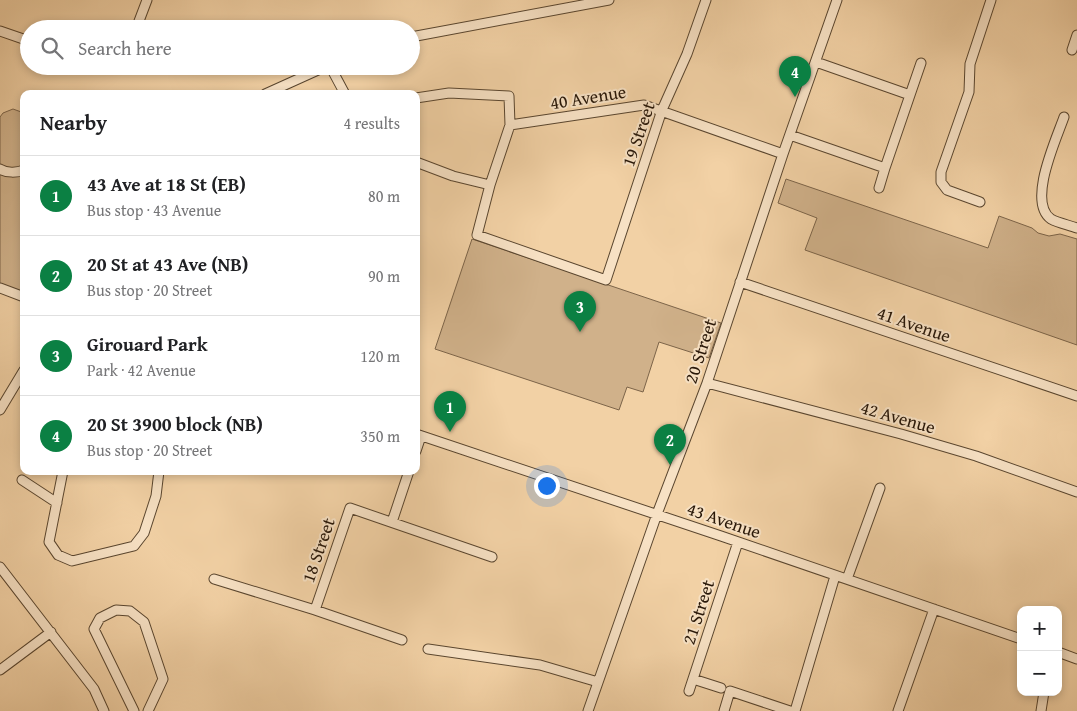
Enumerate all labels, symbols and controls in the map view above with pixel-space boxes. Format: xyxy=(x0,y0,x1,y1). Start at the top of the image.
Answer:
search box xyxy=(20,20,420,75)
icon: search xyxy=(38,34,66,62)
text: Search here xyxy=(78,34,172,62)
pin: 4 xyxy=(779,56,811,97)
street label: 40 Avenue xyxy=(548,78,628,116)
street label: 19 Street xyxy=(614,97,662,170)
text: Nearby xyxy=(40,107,107,138)
text: 4 results xyxy=(343,111,400,135)
text: 43 Ave at 18 St (EB) xyxy=(87,170,246,198)
text: 1 xyxy=(52,184,60,208)
text: 80 m xyxy=(368,184,400,208)
text: Bus stop · 43 Avenue xyxy=(87,198,221,222)
text: 20 St at 43 Ave (NB) xyxy=(87,250,248,278)
text: 2 xyxy=(52,264,60,288)
text: 90 m xyxy=(368,264,400,288)
text: Bus stop · 20 Street xyxy=(87,278,213,302)
pin: 3 xyxy=(564,291,596,332)
street label: 41 Avenue xyxy=(873,299,955,349)
street label: 20 Street xyxy=(677,314,723,387)
text: Girouard Park xyxy=(87,330,208,358)
text: 3 xyxy=(52,344,60,368)
text: 120 m xyxy=(360,344,400,368)
text: Park · 42 Avenue xyxy=(87,358,196,382)
pin: 1 xyxy=(434,391,466,432)
street label: 42 Avenue xyxy=(857,393,939,441)
text: 20 St 3900 block (NB) xyxy=(87,410,263,438)
text: 4 xyxy=(52,424,60,448)
text: 350 m xyxy=(360,424,400,448)
pin: 2 xyxy=(654,424,686,465)
text: Bus stop · 20 Street xyxy=(87,438,213,462)
your location xyxy=(534,473,560,499)
street label: 43 Avenue xyxy=(683,495,765,545)
street label: 18 Street xyxy=(294,513,342,586)
street label: 21 Street xyxy=(675,575,721,648)
map controls xyxy=(1017,606,1062,696)
button: + xyxy=(1017,606,1062,651)
button: − xyxy=(1017,651,1062,696)

